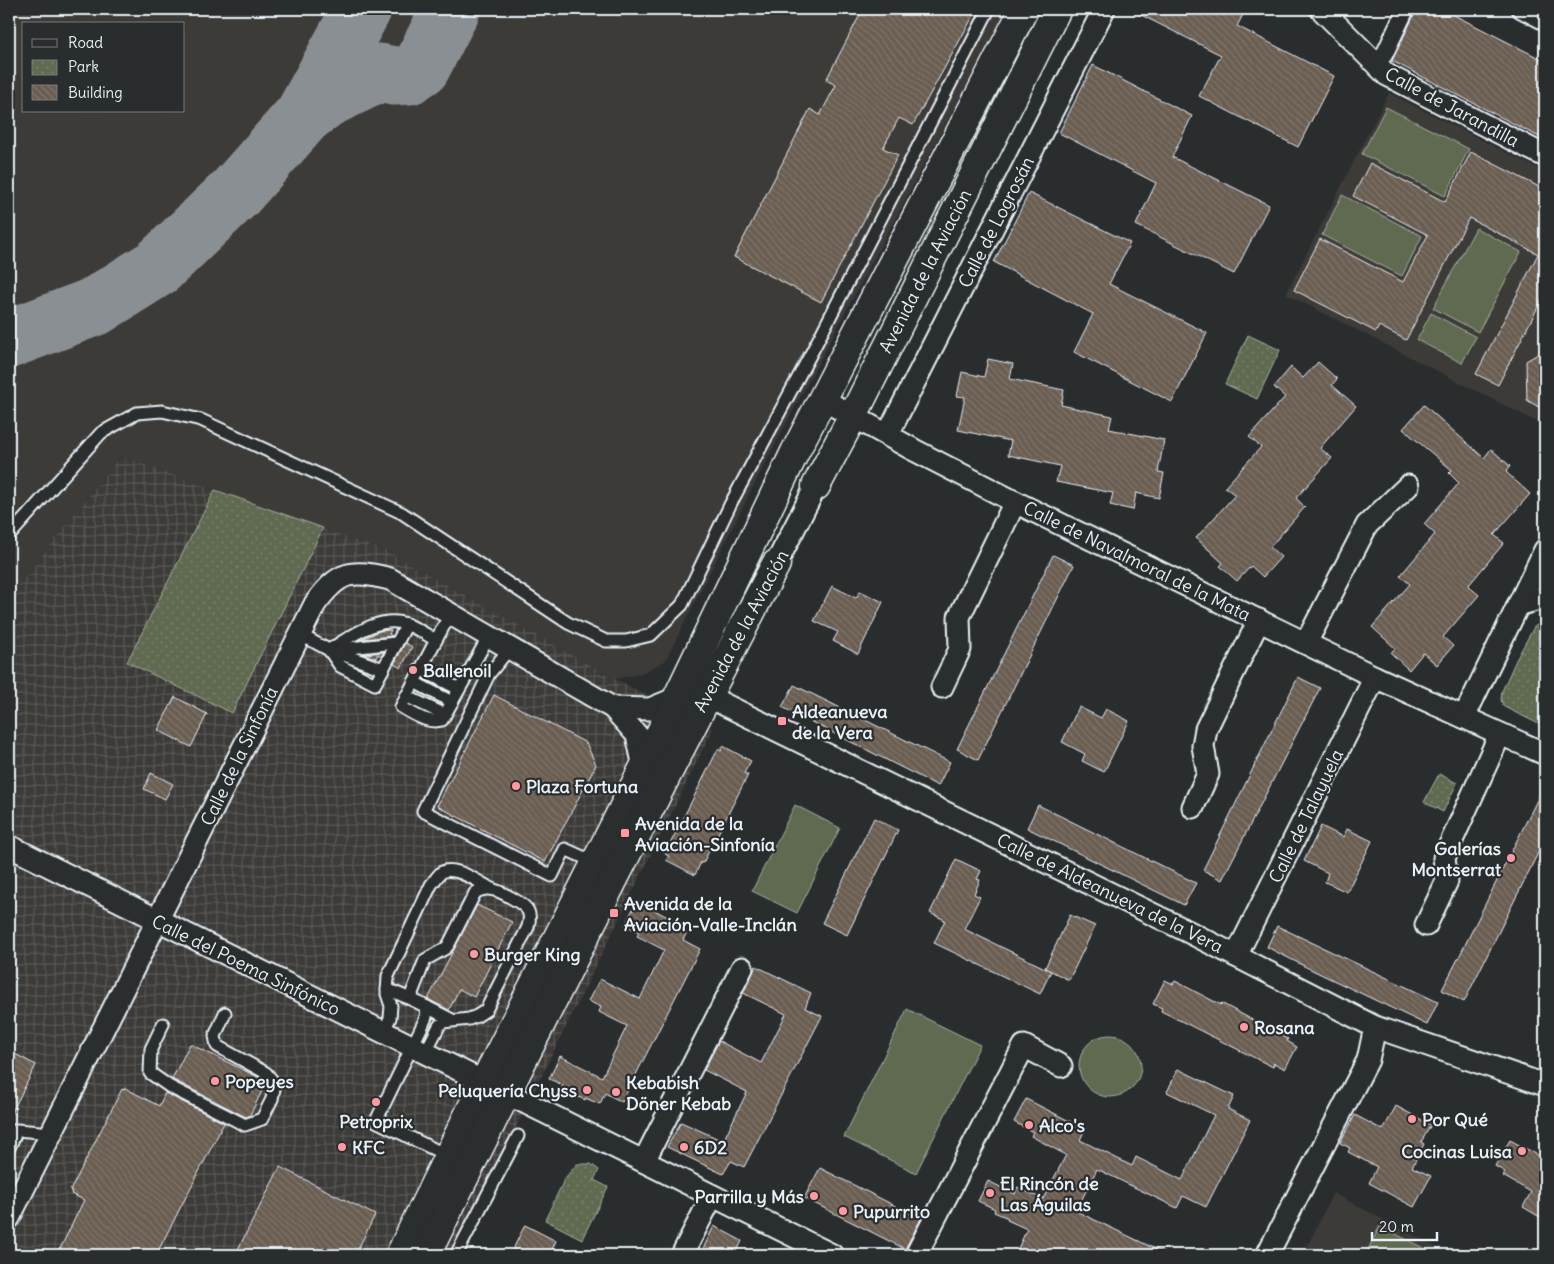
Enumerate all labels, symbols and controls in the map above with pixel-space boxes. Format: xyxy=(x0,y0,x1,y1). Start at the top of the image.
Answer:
legend xyxy=(22,22,185,112)
text: Road xyxy=(68,33,103,52)
text: Park xyxy=(68,57,99,76)
street label: Calle de Jarandilla xyxy=(1381,62,1523,152)
text: Building xyxy=(68,83,123,102)
street label: Calle de Logrosán xyxy=(953,152,1039,292)
street label: Avenida de la Aviación xyxy=(874,185,976,357)
street label: Calle de Navalmoral de la Mata xyxy=(1020,496,1254,626)
street label: Avenida de la Aviación xyxy=(688,546,794,716)
place label: Ballenoil xyxy=(423,659,491,682)
marker: Ballenoil xyxy=(407,664,419,676)
street label: Calle de la Sinfonía xyxy=(195,683,283,829)
place label: Aldeanueva de la Vera xyxy=(792,700,887,744)
marker: Aldeanueva de la Vera xyxy=(776,715,788,727)
street label: Calle de Talayuela xyxy=(1264,745,1348,887)
place label: Plaza Fortuna xyxy=(526,775,638,798)
marker: Plaza Fortuna xyxy=(510,780,522,792)
place label: Avenida de la Aviación-Sinfonía xyxy=(635,812,775,856)
marker: Avenida de la Aviación-Sinfonía xyxy=(619,827,631,839)
street label: Calle de Aldeanueva de la Vera xyxy=(993,828,1227,958)
place label: Galerías Montserrat xyxy=(1411,837,1502,881)
marker: Galerías Montserrat xyxy=(1505,852,1517,864)
place label: Avenida de la Aviación-Valle-Inclán xyxy=(624,892,797,936)
marker: Avenida de la Aviación-Valle-Inclán xyxy=(608,907,620,919)
street label: Calle del Poema Sinfónico xyxy=(148,909,344,1021)
place label: Burger King xyxy=(484,943,580,966)
marker: Burger King xyxy=(468,948,480,960)
place label: Rosana xyxy=(1254,1016,1315,1039)
marker: Rosana xyxy=(1238,1021,1250,1033)
place label: Popeyes xyxy=(225,1070,294,1093)
place label: Kebabish Döner Kebab xyxy=(626,1071,731,1115)
marker: Popeyes xyxy=(209,1075,221,1087)
place label: Peluquería Chyss xyxy=(438,1079,577,1102)
marker: Peluquería Chyss xyxy=(581,1084,593,1096)
marker: Kebabish Döner Kebab xyxy=(610,1086,622,1098)
marker: Petroprix xyxy=(370,1096,382,1108)
place label: Por Qué xyxy=(1422,1108,1488,1131)
place label: Petroprix xyxy=(339,1110,413,1133)
marker: Por Qué xyxy=(1406,1113,1418,1125)
place label: Alco's xyxy=(1039,1114,1085,1137)
marker: Alco's xyxy=(1023,1119,1035,1131)
place label: KFC xyxy=(352,1136,385,1159)
place label: 6D2 xyxy=(694,1136,727,1159)
place label: Cocinas Luisa xyxy=(1401,1140,1512,1163)
marker: KFC xyxy=(336,1141,348,1153)
marker: 6D2 xyxy=(678,1141,690,1153)
marker: Cocinas Luisa xyxy=(1516,1145,1528,1157)
place label: El Rincón de Las Águilas xyxy=(1000,1172,1099,1216)
place label: Parrilla y Más xyxy=(695,1185,804,1208)
marker: El Rincón de Las Águilas xyxy=(984,1187,996,1199)
marker: Parrilla y Más xyxy=(808,1190,820,1202)
place label: Pupurrito xyxy=(853,1200,930,1223)
marker: Pupurrito xyxy=(837,1205,849,1217)
scale bar xyxy=(1372,1209,1436,1241)
text: 20 m xyxy=(1379,1217,1414,1236)

